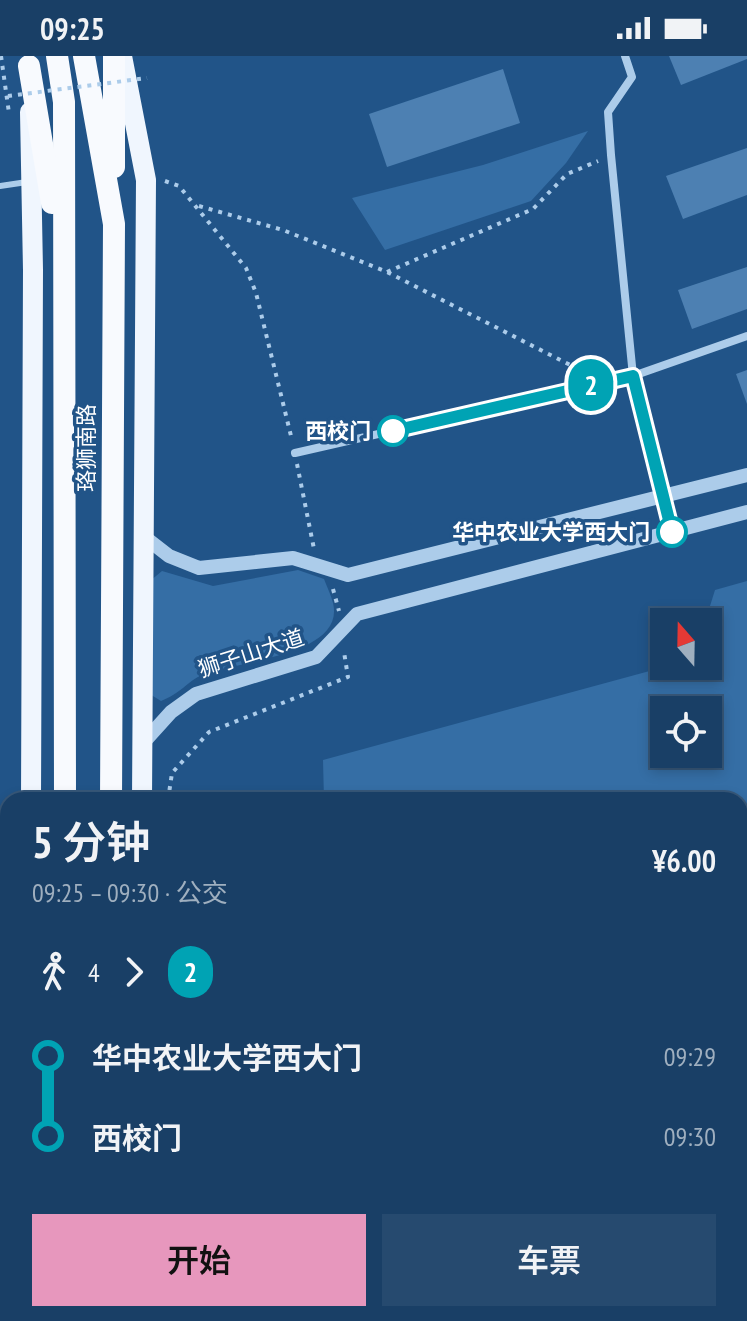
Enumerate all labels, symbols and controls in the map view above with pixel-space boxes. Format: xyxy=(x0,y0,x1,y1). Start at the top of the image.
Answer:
text: 09:25 xyxy=(40,9,105,48)
line badge: 2 xyxy=(565,359,617,411)
text: 2 xyxy=(584,366,598,403)
street label: 珞狮南路 xyxy=(72,404,100,492)
marker: 西校门 xyxy=(378,416,408,446)
place label: 西校门 xyxy=(305,417,371,445)
marker: 华中农业大学西大门 xyxy=(657,517,687,547)
place label: 华中农业大学西大门 xyxy=(452,518,650,546)
north arrow xyxy=(650,608,722,680)
map controls xyxy=(650,608,722,768)
street label: 狮子山大道 xyxy=(194,623,308,683)
button: locate xyxy=(650,696,722,768)
text: 5 分钟 xyxy=(32,813,150,870)
text: ¥6.00 xyxy=(652,841,716,880)
text: 09:25 – 09:30 · 公交 xyxy=(32,876,228,909)
icon: walk xyxy=(32,950,76,994)
icon: forward xyxy=(112,950,156,994)
text: 2 xyxy=(184,953,197,990)
text: 4 xyxy=(88,956,100,989)
text: 华中农业大学西大门 xyxy=(92,1038,362,1077)
text: 09:29 xyxy=(664,1040,716,1073)
text: 西校门 xyxy=(92,1118,182,1157)
text: 09:30 xyxy=(664,1120,716,1153)
button: 开始 xyxy=(32,1214,366,1306)
button: 车票 xyxy=(382,1214,716,1306)

